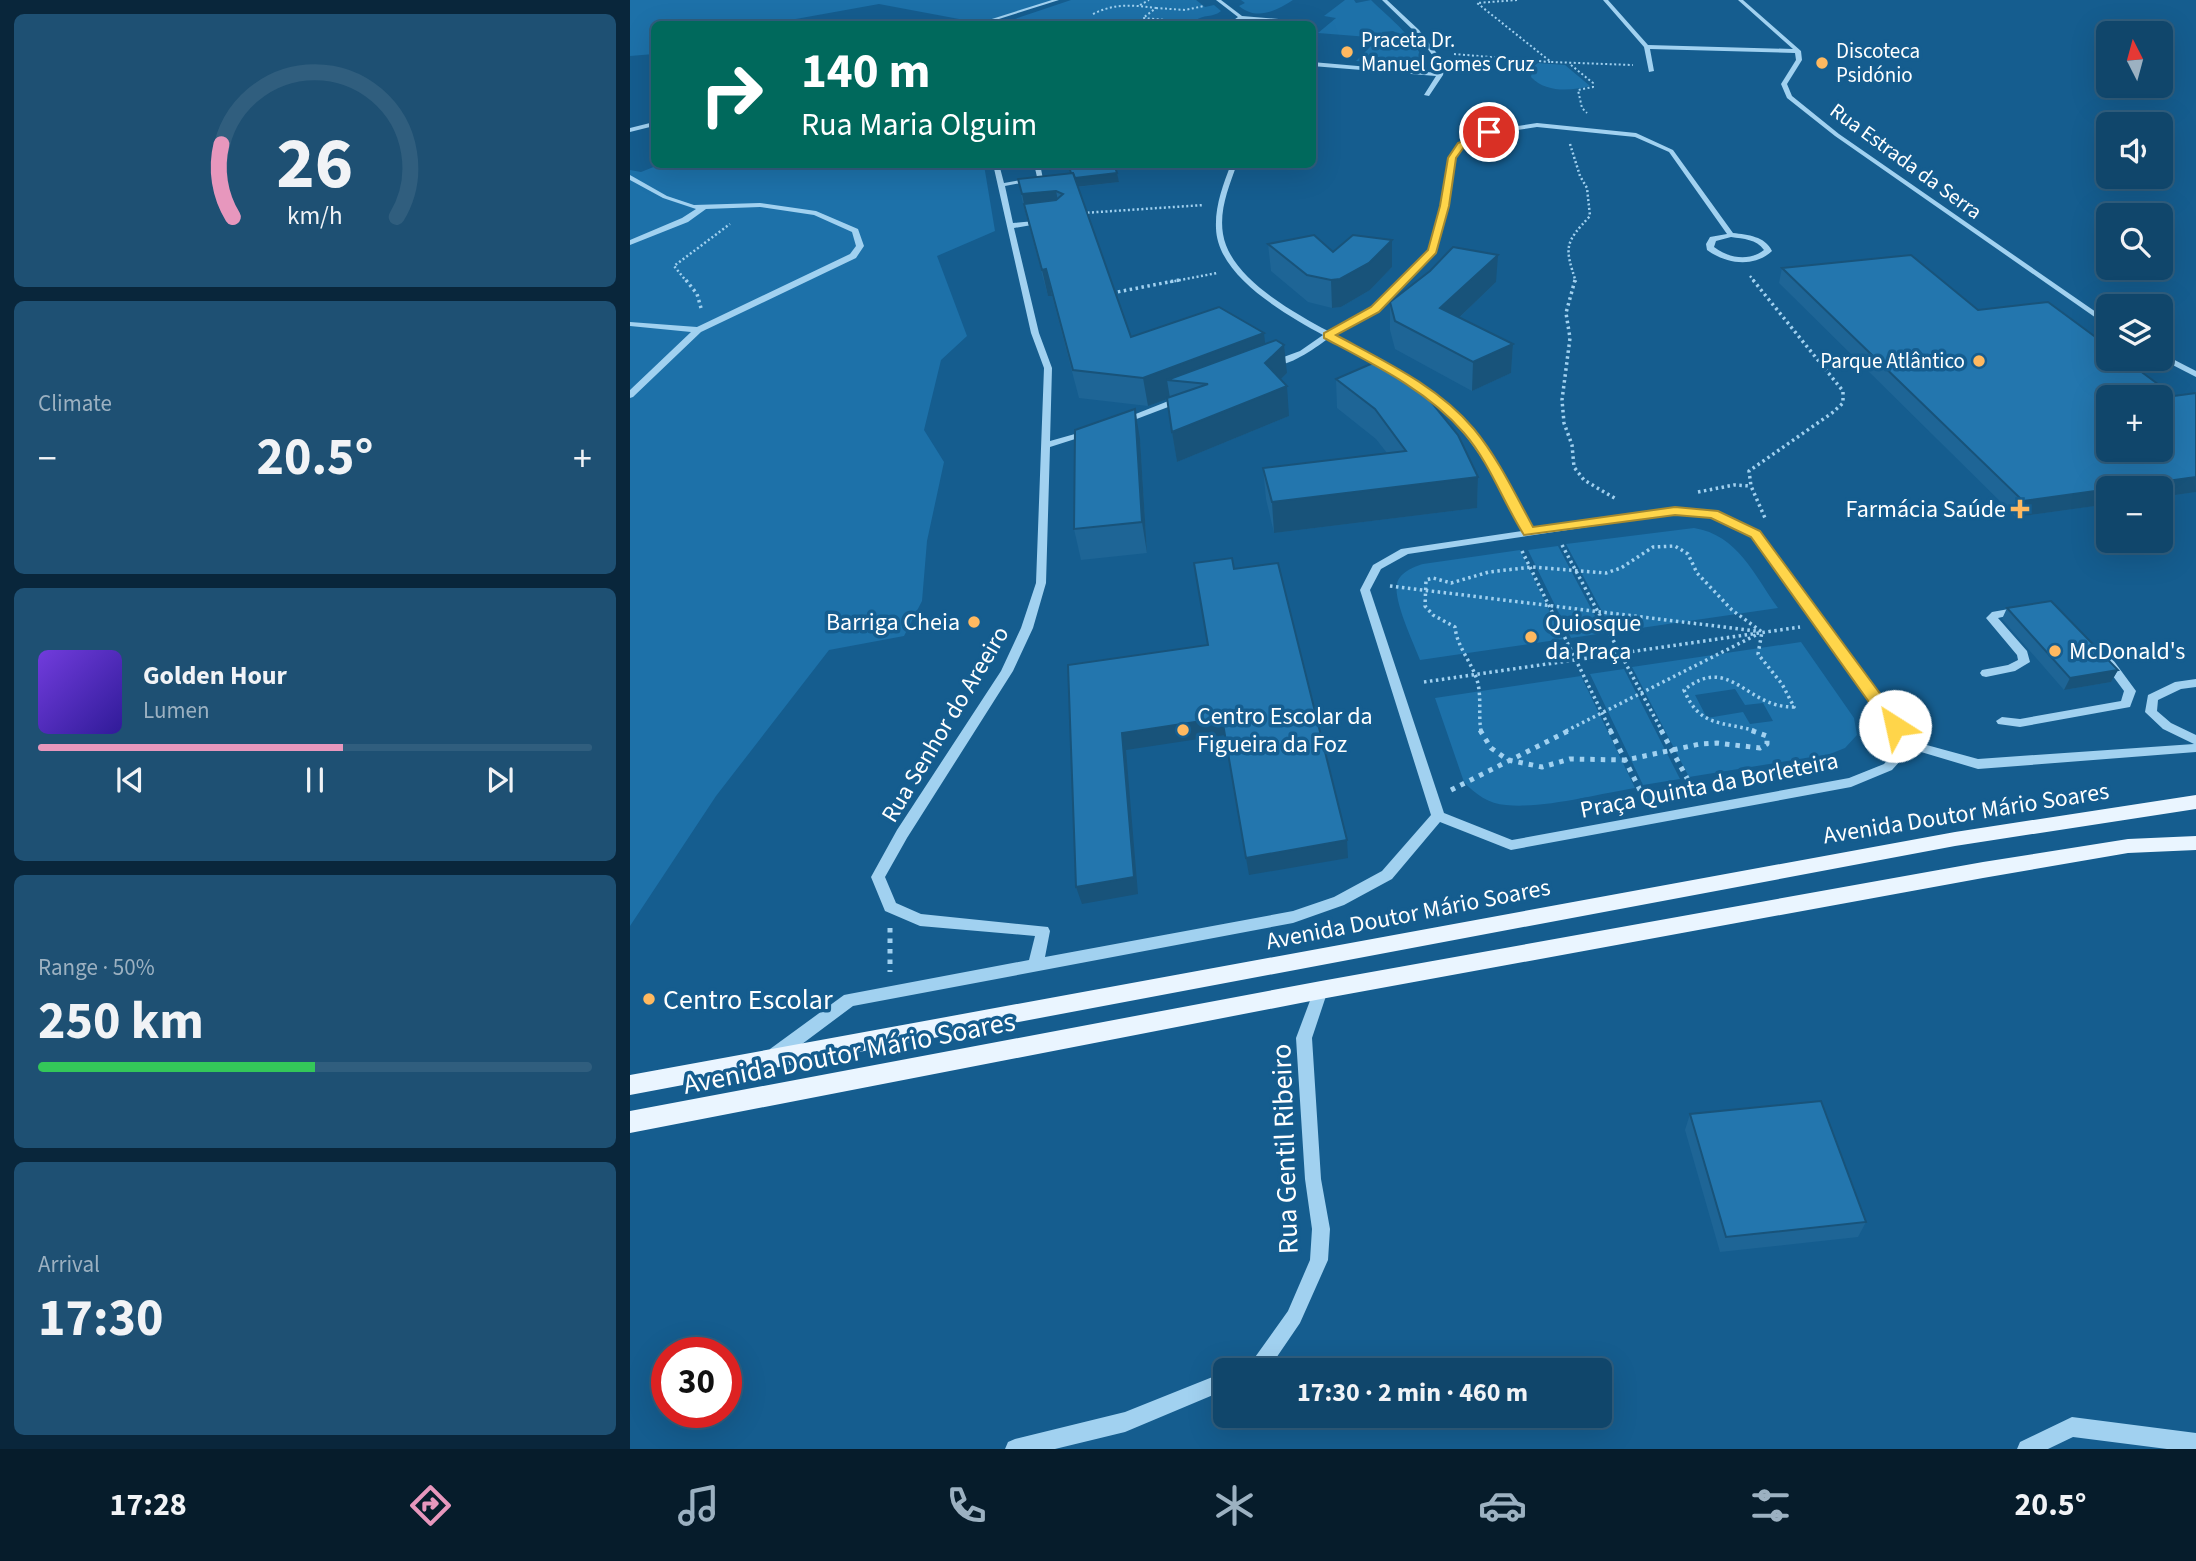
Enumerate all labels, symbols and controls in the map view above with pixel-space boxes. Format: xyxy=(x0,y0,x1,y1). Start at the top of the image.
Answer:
north arrow xyxy=(2096,21,2174,98)
map controls xyxy=(2096,21,2173,553)
place label: Praceta Dr. Manuel Gomes Cruz xyxy=(1361,25,1535,79)
place label: Discoteca Psidónio xyxy=(1836,36,1920,90)
text: 140 m xyxy=(801,37,930,107)
marker: Praceta Dr. Manuel Gomes Cruz xyxy=(1339,44,1355,60)
icon: right xyxy=(686,49,777,140)
marker: Discoteca Psidónio xyxy=(1814,55,1830,71)
street label: Rua Estrada da Serra xyxy=(1824,96,1988,226)
text: Rua Maria Olguim xyxy=(801,102,1037,148)
pin xyxy=(1459,102,1519,162)
text: 26 xyxy=(277,112,353,216)
button: sound xyxy=(2096,112,2173,189)
icon: arrive xyxy=(1470,113,1508,151)
text: km/h xyxy=(287,197,343,233)
button: search xyxy=(2096,203,2173,280)
button: layers xyxy=(2096,294,2173,371)
place label: Parque Atlântico xyxy=(1820,346,1965,376)
marker: Parque Atlântico xyxy=(1971,353,1987,369)
button: + xyxy=(2096,385,2173,462)
text: Climate xyxy=(38,387,112,420)
text: 20.5° xyxy=(257,421,373,495)
text: − xyxy=(38,432,57,486)
text: + xyxy=(573,432,592,486)
button: − xyxy=(2096,476,2173,553)
place label: Farmácia Saúde xyxy=(1846,492,2006,527)
marker: Farmácia Saúde xyxy=(2012,501,2028,517)
place label: Barriga Cheia xyxy=(826,605,960,640)
place label: Quiosque da Praça xyxy=(1545,606,1641,669)
marker: Barriga Cheia xyxy=(966,614,982,630)
street label: Rua Senhor do Areeiro xyxy=(873,619,1018,829)
marker: Quiosque da Praça xyxy=(1523,629,1539,645)
place label: McDonald's xyxy=(2069,634,2185,669)
marker: McDonald's xyxy=(2047,643,2063,659)
text: Golden Hour xyxy=(143,657,287,694)
position arrow xyxy=(1858,689,1932,763)
text: Lumen xyxy=(143,694,210,727)
place label: Centro Escolar da Figueira da Foz xyxy=(1197,699,1373,762)
marker: Centro Escolar da Figueira da Foz xyxy=(1175,722,1191,738)
street label: Praça Quinta da Borleteira xyxy=(1577,743,1841,828)
icon: previous xyxy=(111,761,149,799)
icon: pause xyxy=(296,761,334,799)
icon: next xyxy=(481,761,519,799)
street label: Avenida Doutor Mário Soares xyxy=(1821,774,2112,853)
street label: Avenida Doutor Mário Soares xyxy=(1263,870,1553,959)
text: Range · 50% xyxy=(38,951,155,984)
place label: Centro Escolar xyxy=(663,980,833,1020)
text: 250 km xyxy=(38,985,204,1059)
marker: Centro Escolar xyxy=(641,991,657,1007)
street label: Avenida Doutor Mário Soares xyxy=(680,1001,1019,1105)
street label: Rua Gentil Ribeiro xyxy=(1261,1043,1309,1255)
text: Arrival xyxy=(38,1248,100,1281)
text: 17:30 xyxy=(38,1282,163,1356)
speed limit sign: 30 xyxy=(651,1337,742,1428)
text: 17:30 · 2 min · 460 m xyxy=(1297,1374,1528,1411)
icon: directions xyxy=(406,1481,455,1530)
icon: music xyxy=(674,1481,723,1530)
icon: phone xyxy=(942,1481,991,1530)
icon: climate xyxy=(1210,1481,1259,1530)
icon: car xyxy=(1478,1481,1527,1530)
icon: filters xyxy=(1746,1481,1795,1530)
text: 17:28 xyxy=(110,1482,187,1528)
text: 20.5° xyxy=(2014,1482,2086,1528)

